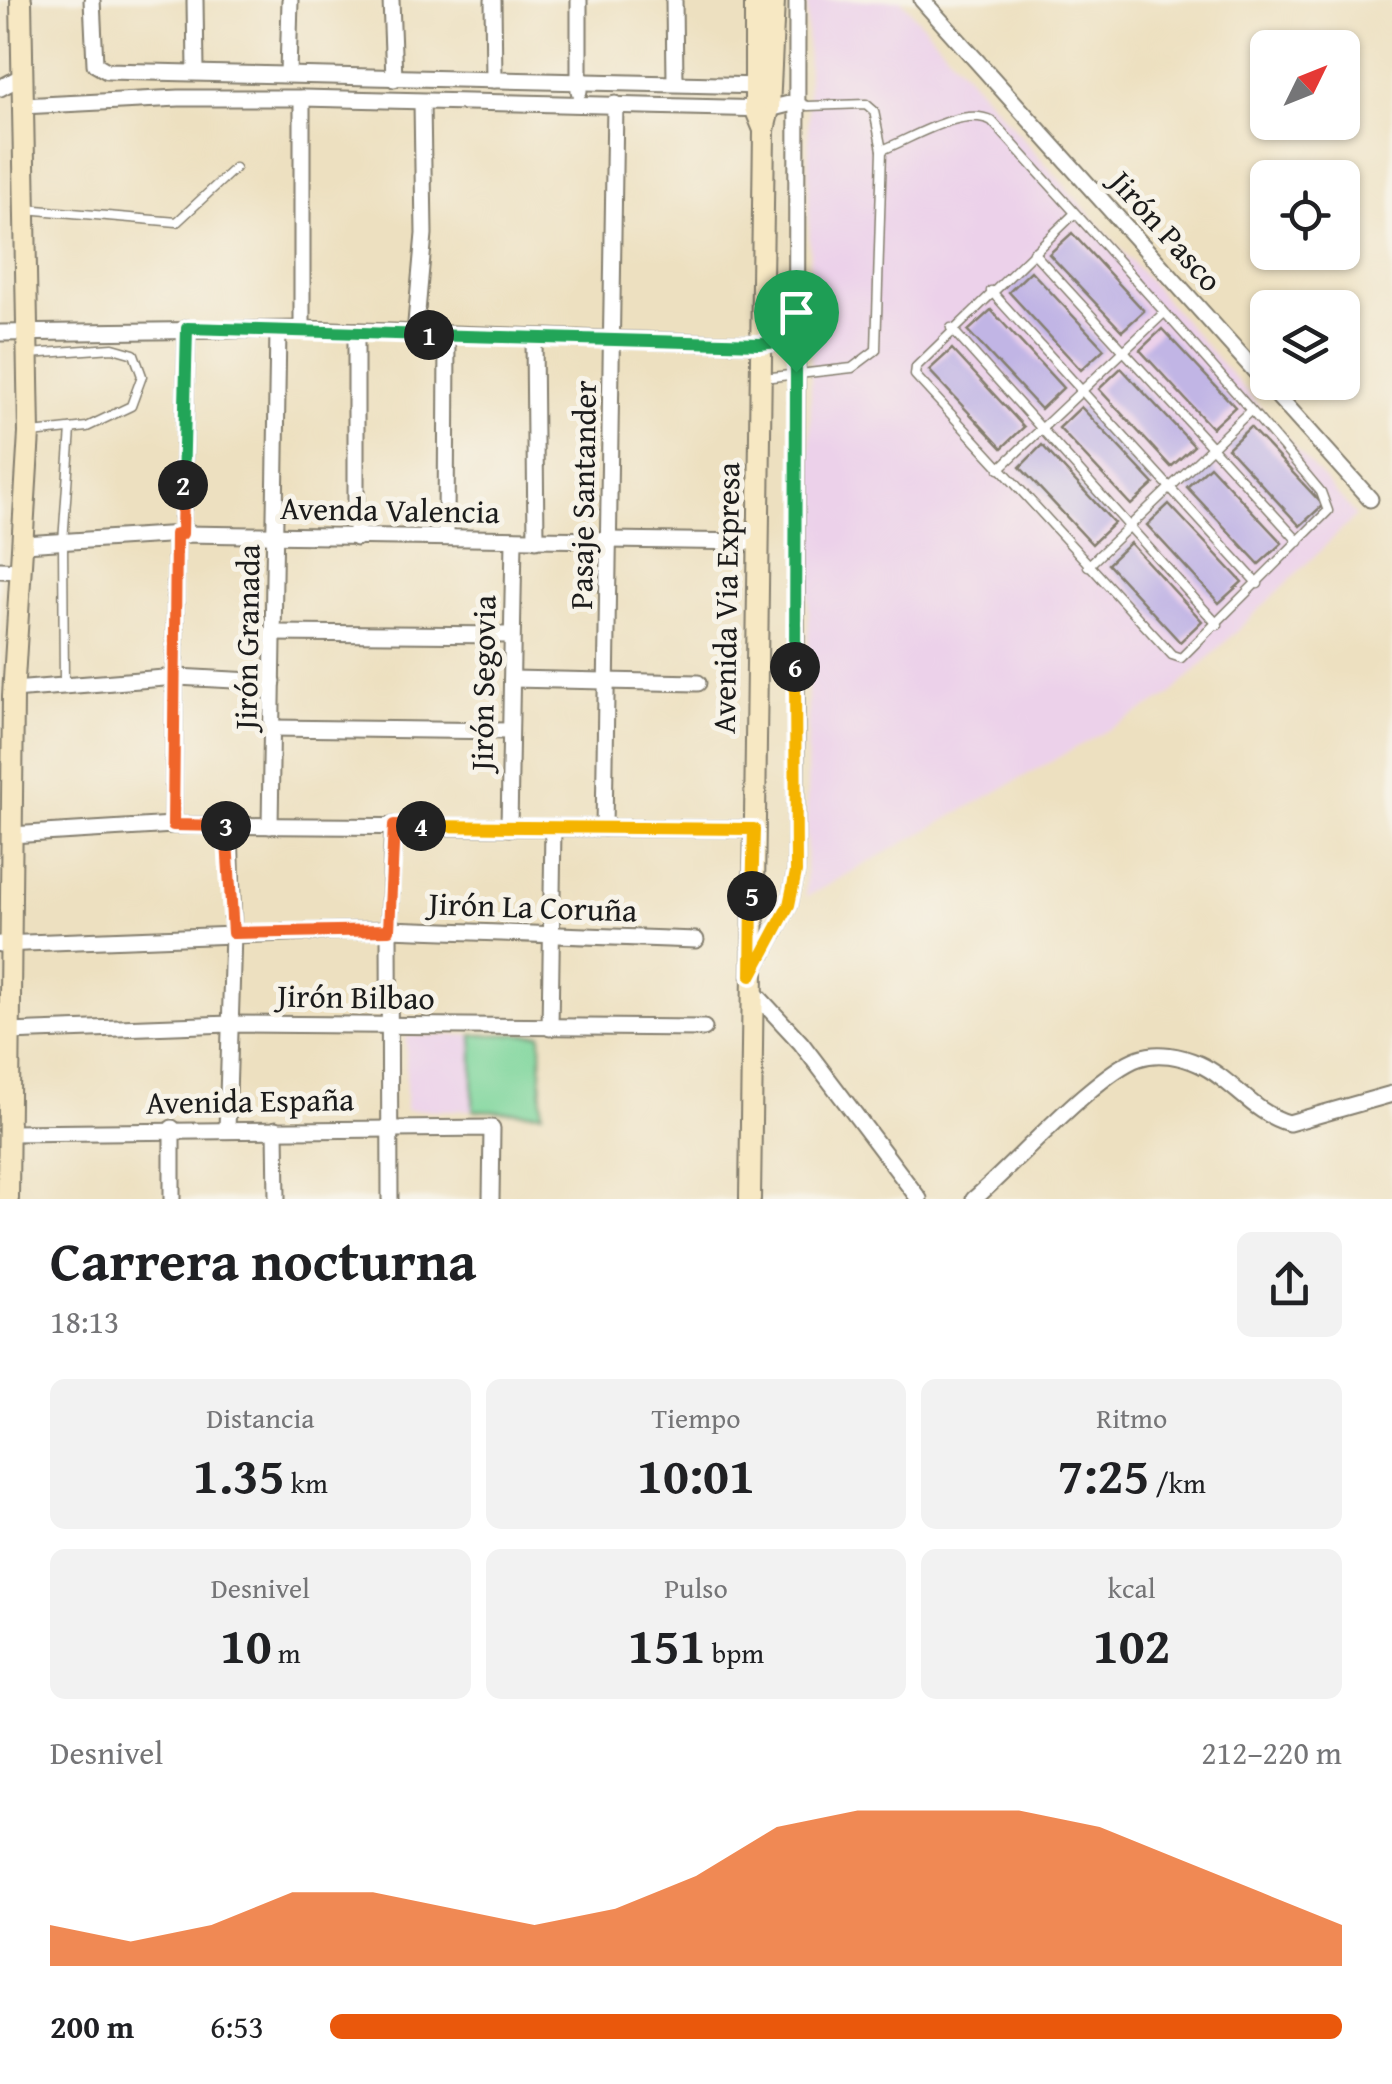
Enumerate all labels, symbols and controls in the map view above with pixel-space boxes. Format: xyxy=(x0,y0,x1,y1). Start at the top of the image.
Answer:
north arrow xyxy=(1250,30,1360,140)
map controls xyxy=(1250,30,1360,400)
street label: Jirón Pasco xyxy=(1096,157,1234,302)
button: locate xyxy=(1250,160,1360,270)
pin xyxy=(754,270,839,373)
icon: arrive xyxy=(769,285,824,340)
button: layers xyxy=(1250,290,1360,400)
pin: 1 xyxy=(404,310,454,360)
text: 1 xyxy=(422,314,436,355)
street label: Pasaje Santander xyxy=(557,380,608,610)
pin: 2 xyxy=(158,460,208,510)
street label: Avenida Via Expresa xyxy=(700,462,751,734)
text: 2 xyxy=(176,464,190,505)
street label: Avenda Valencia xyxy=(280,484,500,535)
street label: Jirón Granada xyxy=(221,544,272,734)
street label: Jirón Segovia xyxy=(457,595,508,775)
pin: 6 xyxy=(770,642,820,692)
text: 6 xyxy=(788,646,802,687)
pin: 3 xyxy=(201,801,251,851)
pin: 4 xyxy=(396,801,446,851)
text: 3 xyxy=(219,805,233,846)
text: 4 xyxy=(414,805,428,846)
pin: 5 xyxy=(727,871,777,921)
text: 5 xyxy=(745,875,759,916)
street label: Jirón La Coruña xyxy=(424,879,638,934)
street label: Jirón Bilbao xyxy=(273,972,435,1021)
street label: Avenida España xyxy=(145,1075,355,1126)
text: Carrera nocturna xyxy=(50,1220,477,1300)
button: share xyxy=(1237,1232,1342,1337)
text: 18:13 xyxy=(50,1298,119,1345)
text: Distancia xyxy=(206,1397,315,1438)
text: Tiempo xyxy=(652,1397,740,1438)
text: Ritmo xyxy=(1096,1397,1167,1438)
text: 1.35 xyxy=(193,1438,285,1511)
text: 10:01 xyxy=(637,1438,755,1511)
text: 7:25 xyxy=(1057,1438,1149,1511)
text: km xyxy=(285,1462,328,1503)
text: /km xyxy=(1149,1462,1206,1503)
text: Desnivel xyxy=(211,1567,310,1608)
text: Pulso xyxy=(664,1567,728,1608)
text: kcal xyxy=(1108,1567,1156,1608)
text: 10 xyxy=(220,1608,272,1681)
text: 151 xyxy=(628,1608,706,1681)
text: 102 xyxy=(1093,1608,1171,1681)
text: m xyxy=(272,1632,301,1673)
text: bpm xyxy=(706,1632,764,1673)
text: Desnivel xyxy=(50,1729,163,1776)
text: 212–220 m xyxy=(1201,1729,1342,1776)
text: 200 m xyxy=(50,2003,134,2050)
text: 6:53 xyxy=(210,2003,264,2050)

